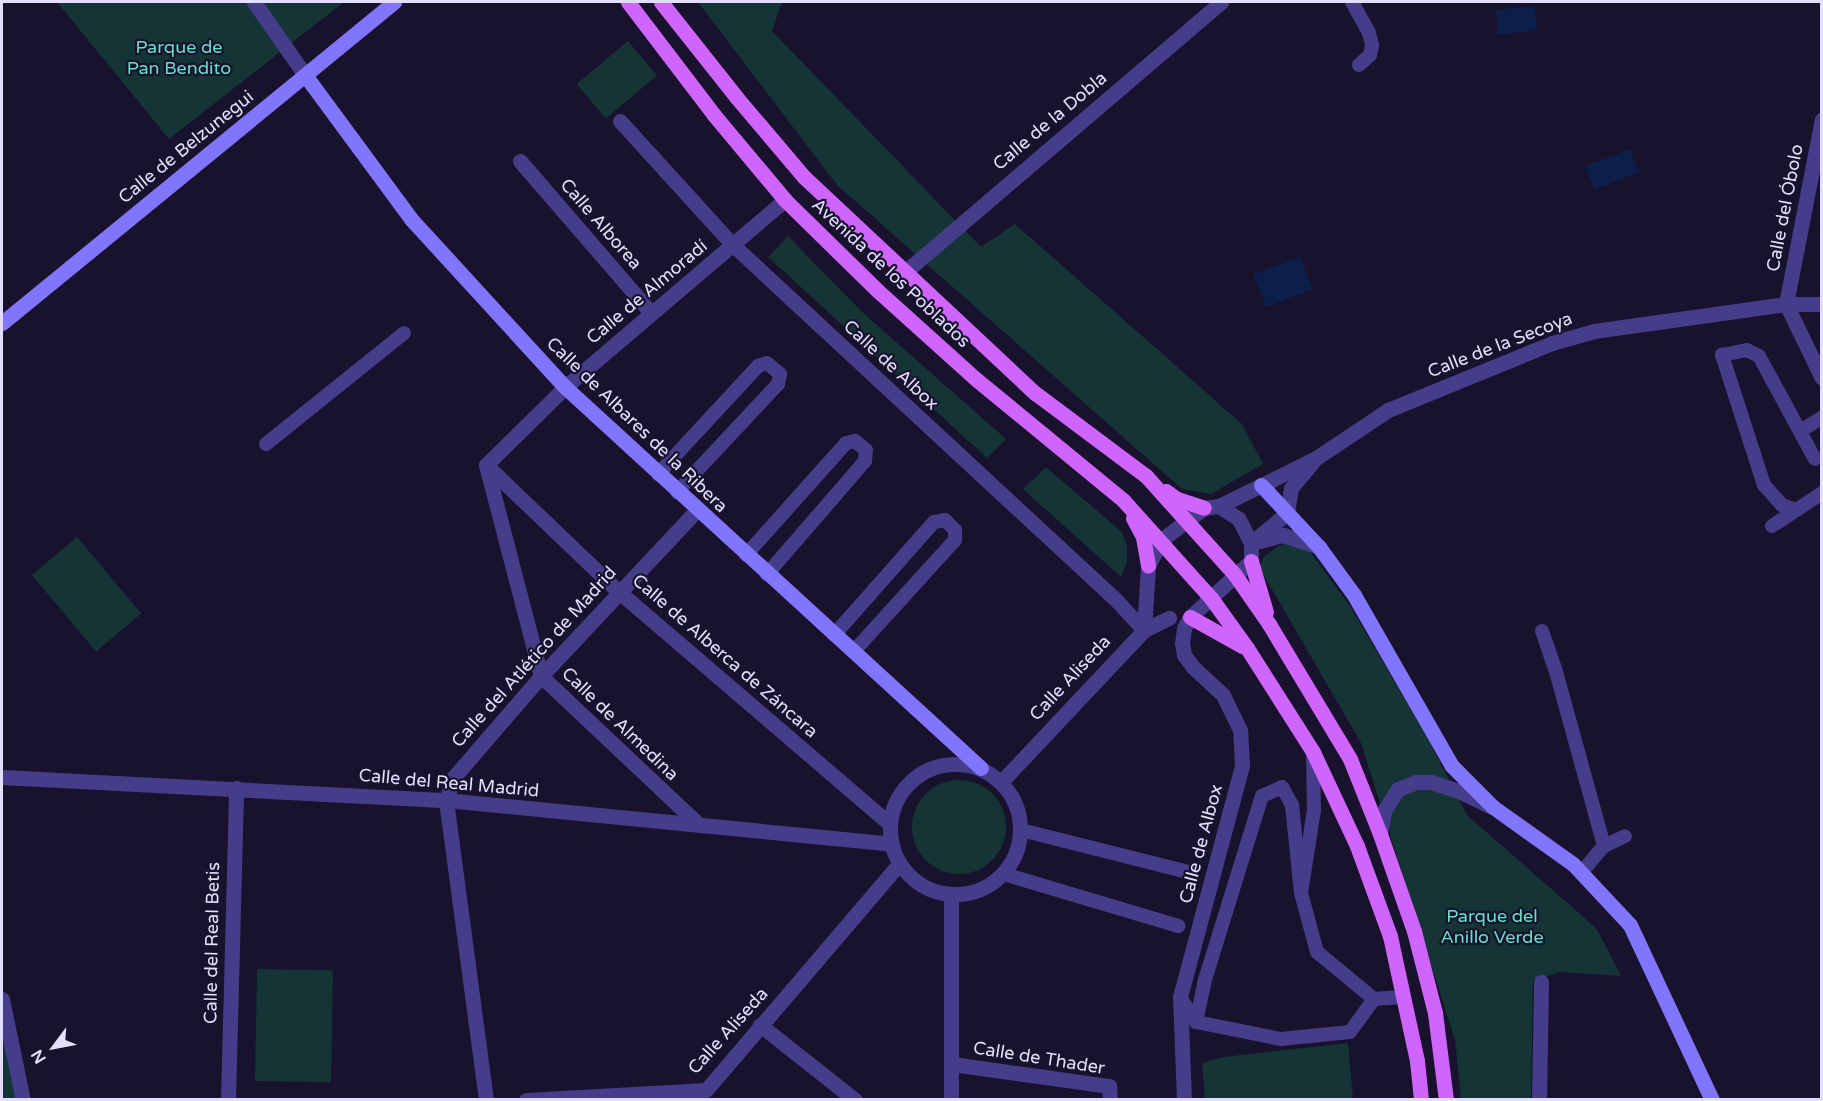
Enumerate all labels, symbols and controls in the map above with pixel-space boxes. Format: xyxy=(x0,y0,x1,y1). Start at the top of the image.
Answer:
park label: Parque de Pan Bendito xyxy=(127,37,231,80)
street label: Calle de la Dobla xyxy=(989,67,1111,175)
street label: Calle de Belzunegui xyxy=(114,86,258,208)
street label: Calle del Óbolo xyxy=(1762,142,1808,274)
street label: Calle Alborea xyxy=(556,174,646,274)
street label: Avenida de los Poblados xyxy=(807,194,975,352)
street label: Calle de Almoradí xyxy=(582,235,712,349)
street label: Calle de la Secoya xyxy=(1425,307,1575,383)
street label: Calle de Albox xyxy=(839,315,943,415)
street label: Calle de Albares de la Ribera xyxy=(542,333,732,517)
street label: Calle del Atlético de Madrid xyxy=(447,562,621,752)
street label: Calle de Alberca de Záncara xyxy=(628,570,822,742)
street label: Calle Aliseda xyxy=(1025,631,1115,725)
street label: Calle de Almedina xyxy=(557,663,683,785)
street label: Calle del Real Madrid xyxy=(358,764,540,802)
street label: Calle de Albox xyxy=(1175,782,1227,906)
street label: Calle del Real Betis xyxy=(200,862,224,1024)
park label: Parque del Anillo Verde xyxy=(1440,906,1544,948)
street label: Calle Aliseda xyxy=(683,983,773,1079)
north arrow xyxy=(24,1017,84,1077)
street label: Calle de Thader xyxy=(972,1037,1106,1079)
text: N xyxy=(27,1046,51,1067)

